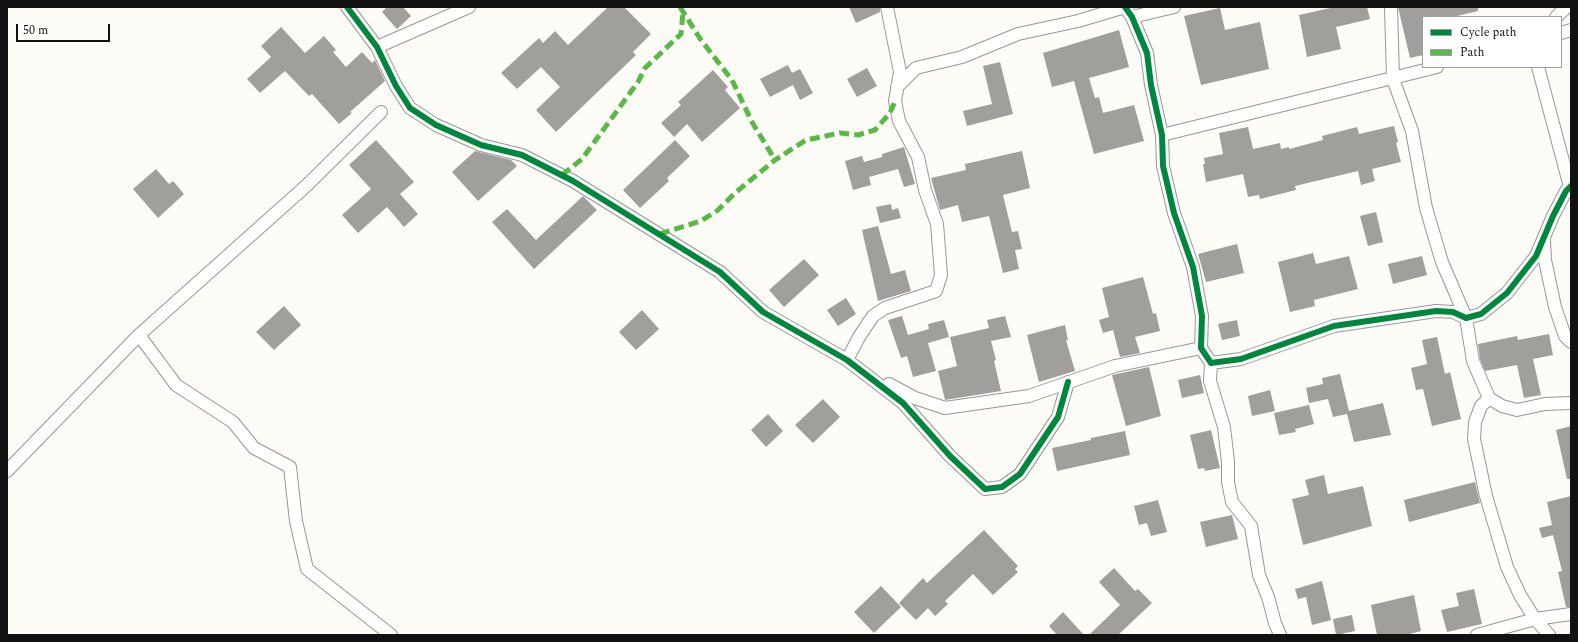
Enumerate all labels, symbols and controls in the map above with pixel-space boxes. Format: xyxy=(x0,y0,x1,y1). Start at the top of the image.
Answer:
scale bar xyxy=(18,16,112,42)
legend xyxy=(1422,16,1562,68)
text: 50 m xyxy=(23,21,48,40)
text: Cycle path xyxy=(1460,23,1517,42)
text: Path xyxy=(1460,43,1485,62)

